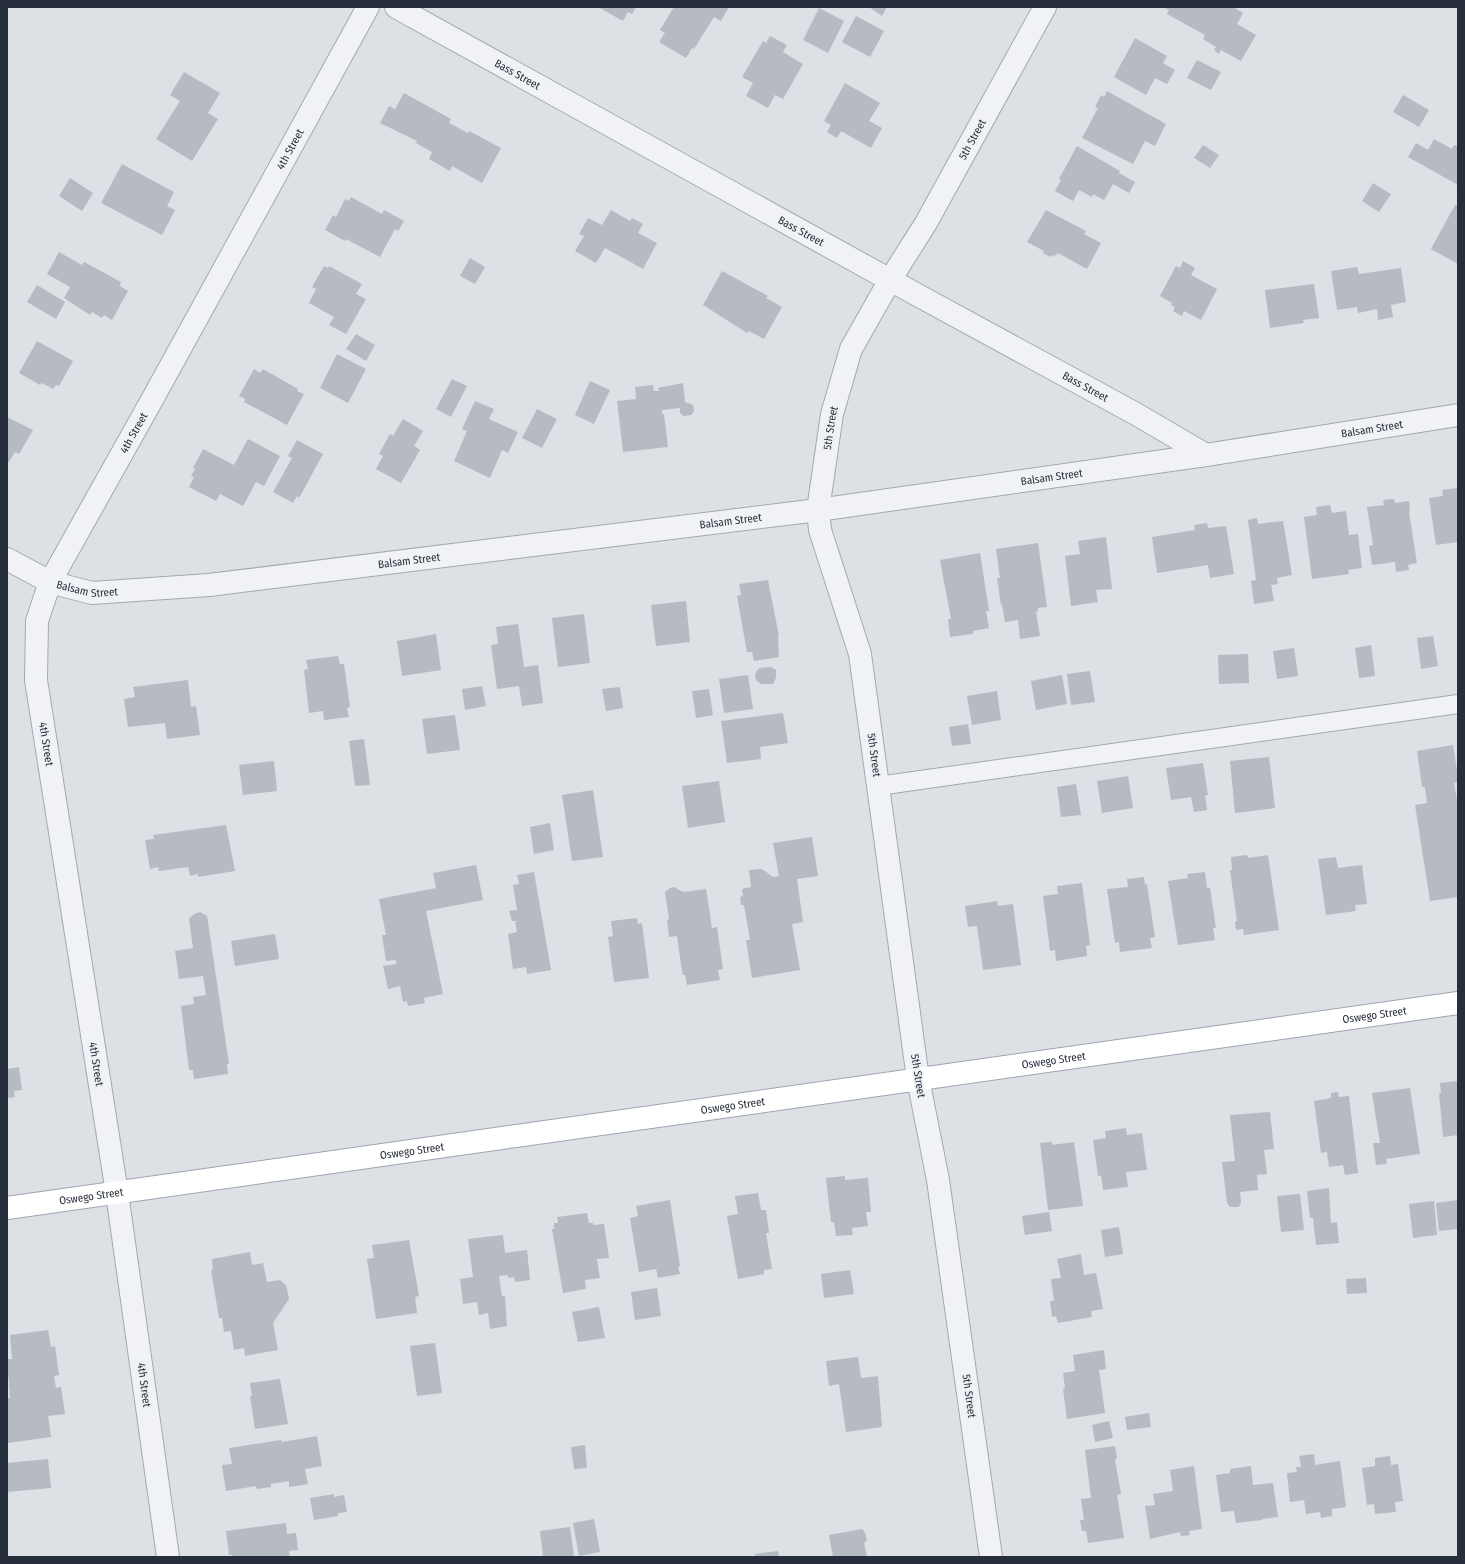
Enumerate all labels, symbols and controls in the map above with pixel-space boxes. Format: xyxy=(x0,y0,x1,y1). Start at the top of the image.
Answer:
street label: Bass Street xyxy=(492,56,543,92)
street label: 5th Street xyxy=(956,116,989,162)
street label: 4th Street xyxy=(273,126,306,172)
street label: Bass Street xyxy=(776,213,827,249)
street label: Bass Street xyxy=(1060,369,1111,404)
street label: 5th Street xyxy=(820,404,841,451)
street label: 4th Street xyxy=(117,410,150,455)
street label: Balsam Street xyxy=(1340,417,1404,440)
street label: Balsam Street xyxy=(1020,466,1084,488)
street label: Balsam Street xyxy=(699,510,763,531)
street label: Balsam Street xyxy=(377,550,441,571)
street label: Balsam Street xyxy=(55,577,119,600)
street label: 4th Street xyxy=(36,721,56,767)
street label: 5th Street xyxy=(865,732,884,778)
street label: Oswego Street xyxy=(1341,1004,1408,1026)
street label: 4th Street xyxy=(86,1041,106,1087)
street label: Oswego Street xyxy=(1021,1049,1087,1071)
street label: 5th Street xyxy=(908,1053,928,1099)
street label: Oswego Street xyxy=(700,1094,766,1116)
street label: Oswego Street xyxy=(379,1140,445,1162)
street label: Oswego Street xyxy=(58,1185,124,1207)
street label: 4th Street xyxy=(134,1362,154,1408)
street label: 5th Street xyxy=(960,1373,979,1419)

